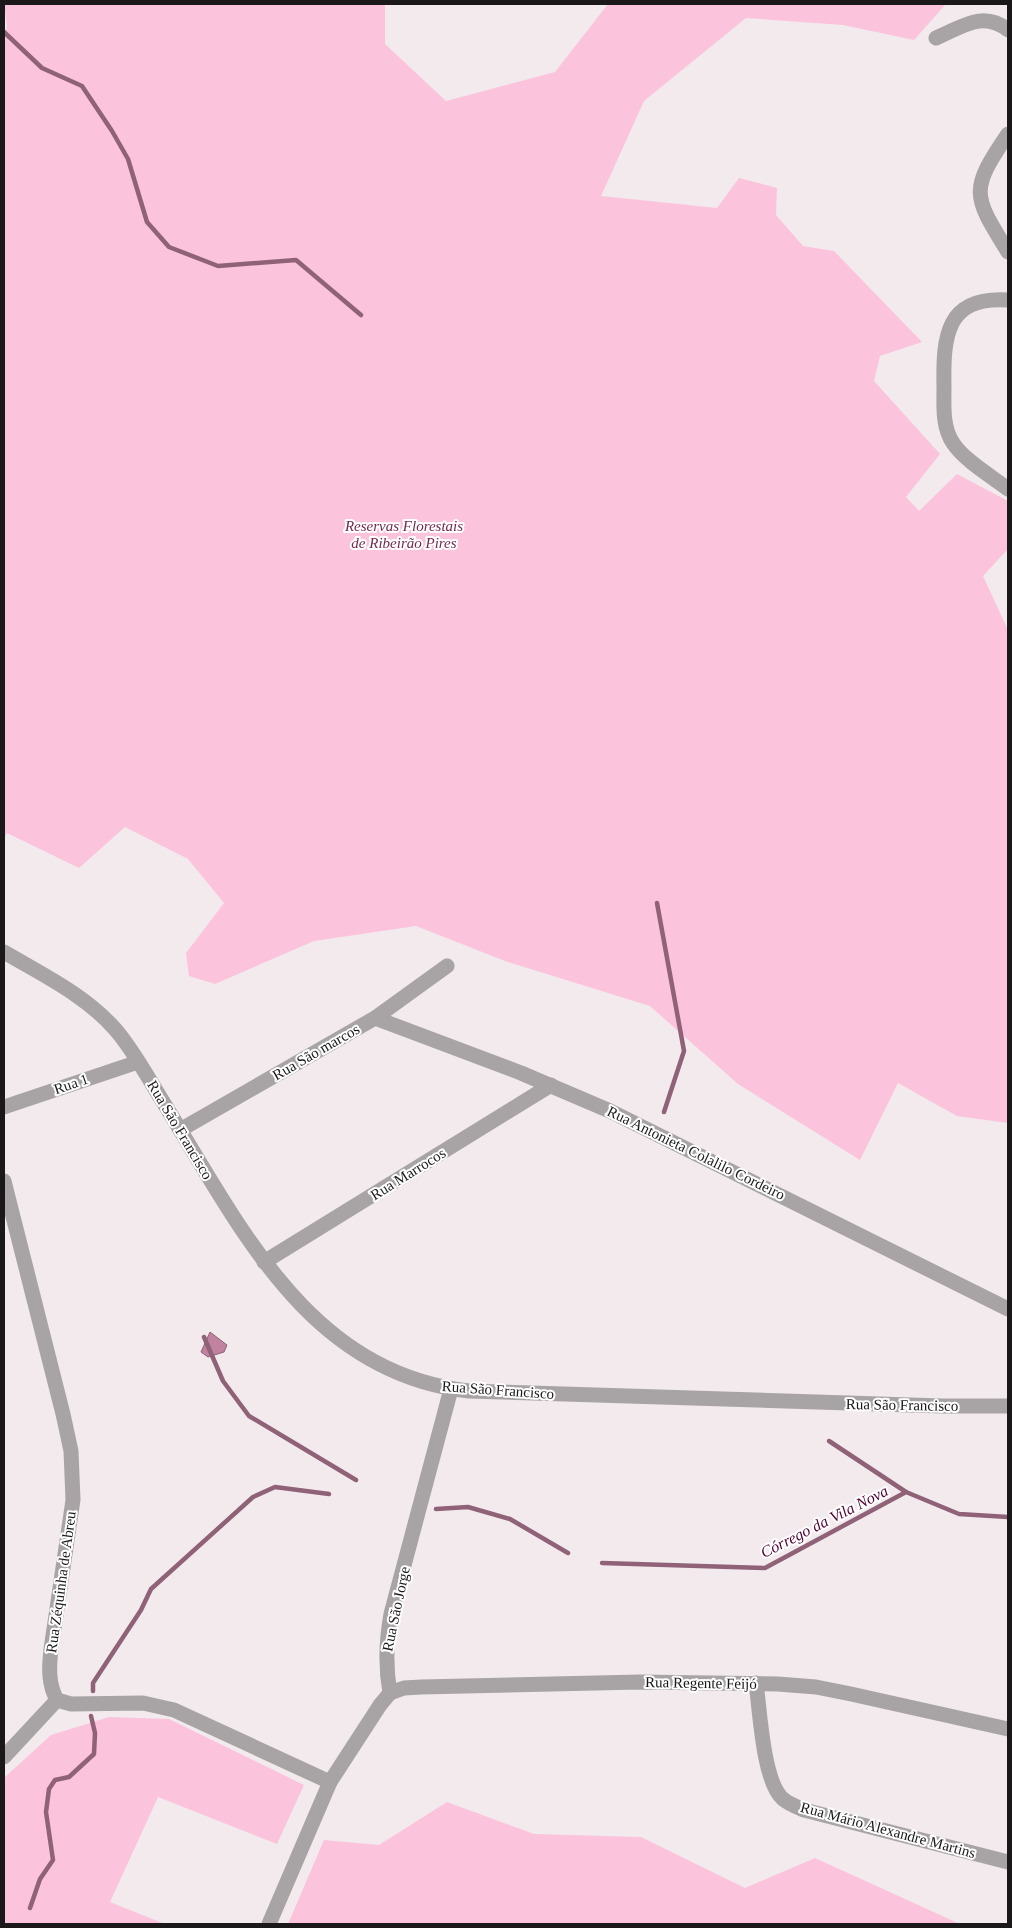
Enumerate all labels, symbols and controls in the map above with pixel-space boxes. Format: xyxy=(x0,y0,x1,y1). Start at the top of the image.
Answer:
park label: Reservas Florestais de Ribeirão Pires xyxy=(344,518,463,551)
street label: Rua São marcos xyxy=(270,1021,362,1083)
street label: Rua 1 xyxy=(52,1071,90,1097)
street label: Rua São Francisco xyxy=(144,1078,216,1182)
street label: Rua Antonieta Colalilo Cordeiro xyxy=(605,1103,787,1203)
street label: Rua Marrocos xyxy=(368,1145,449,1203)
street label: Rua São Francisco xyxy=(441,1378,555,1402)
street label: Rua São Francisco xyxy=(846,1396,958,1414)
water label: Córrego da Vila Nova xyxy=(758,1482,891,1562)
street label: Rua Zéquinha de Abreu xyxy=(43,1510,79,1654)
street label: Rua São Jorge xyxy=(379,1565,413,1653)
street label: Rua Regente Feijó xyxy=(645,1674,757,1692)
street label: Rua Mário Alexandre Martins xyxy=(799,1799,977,1861)

